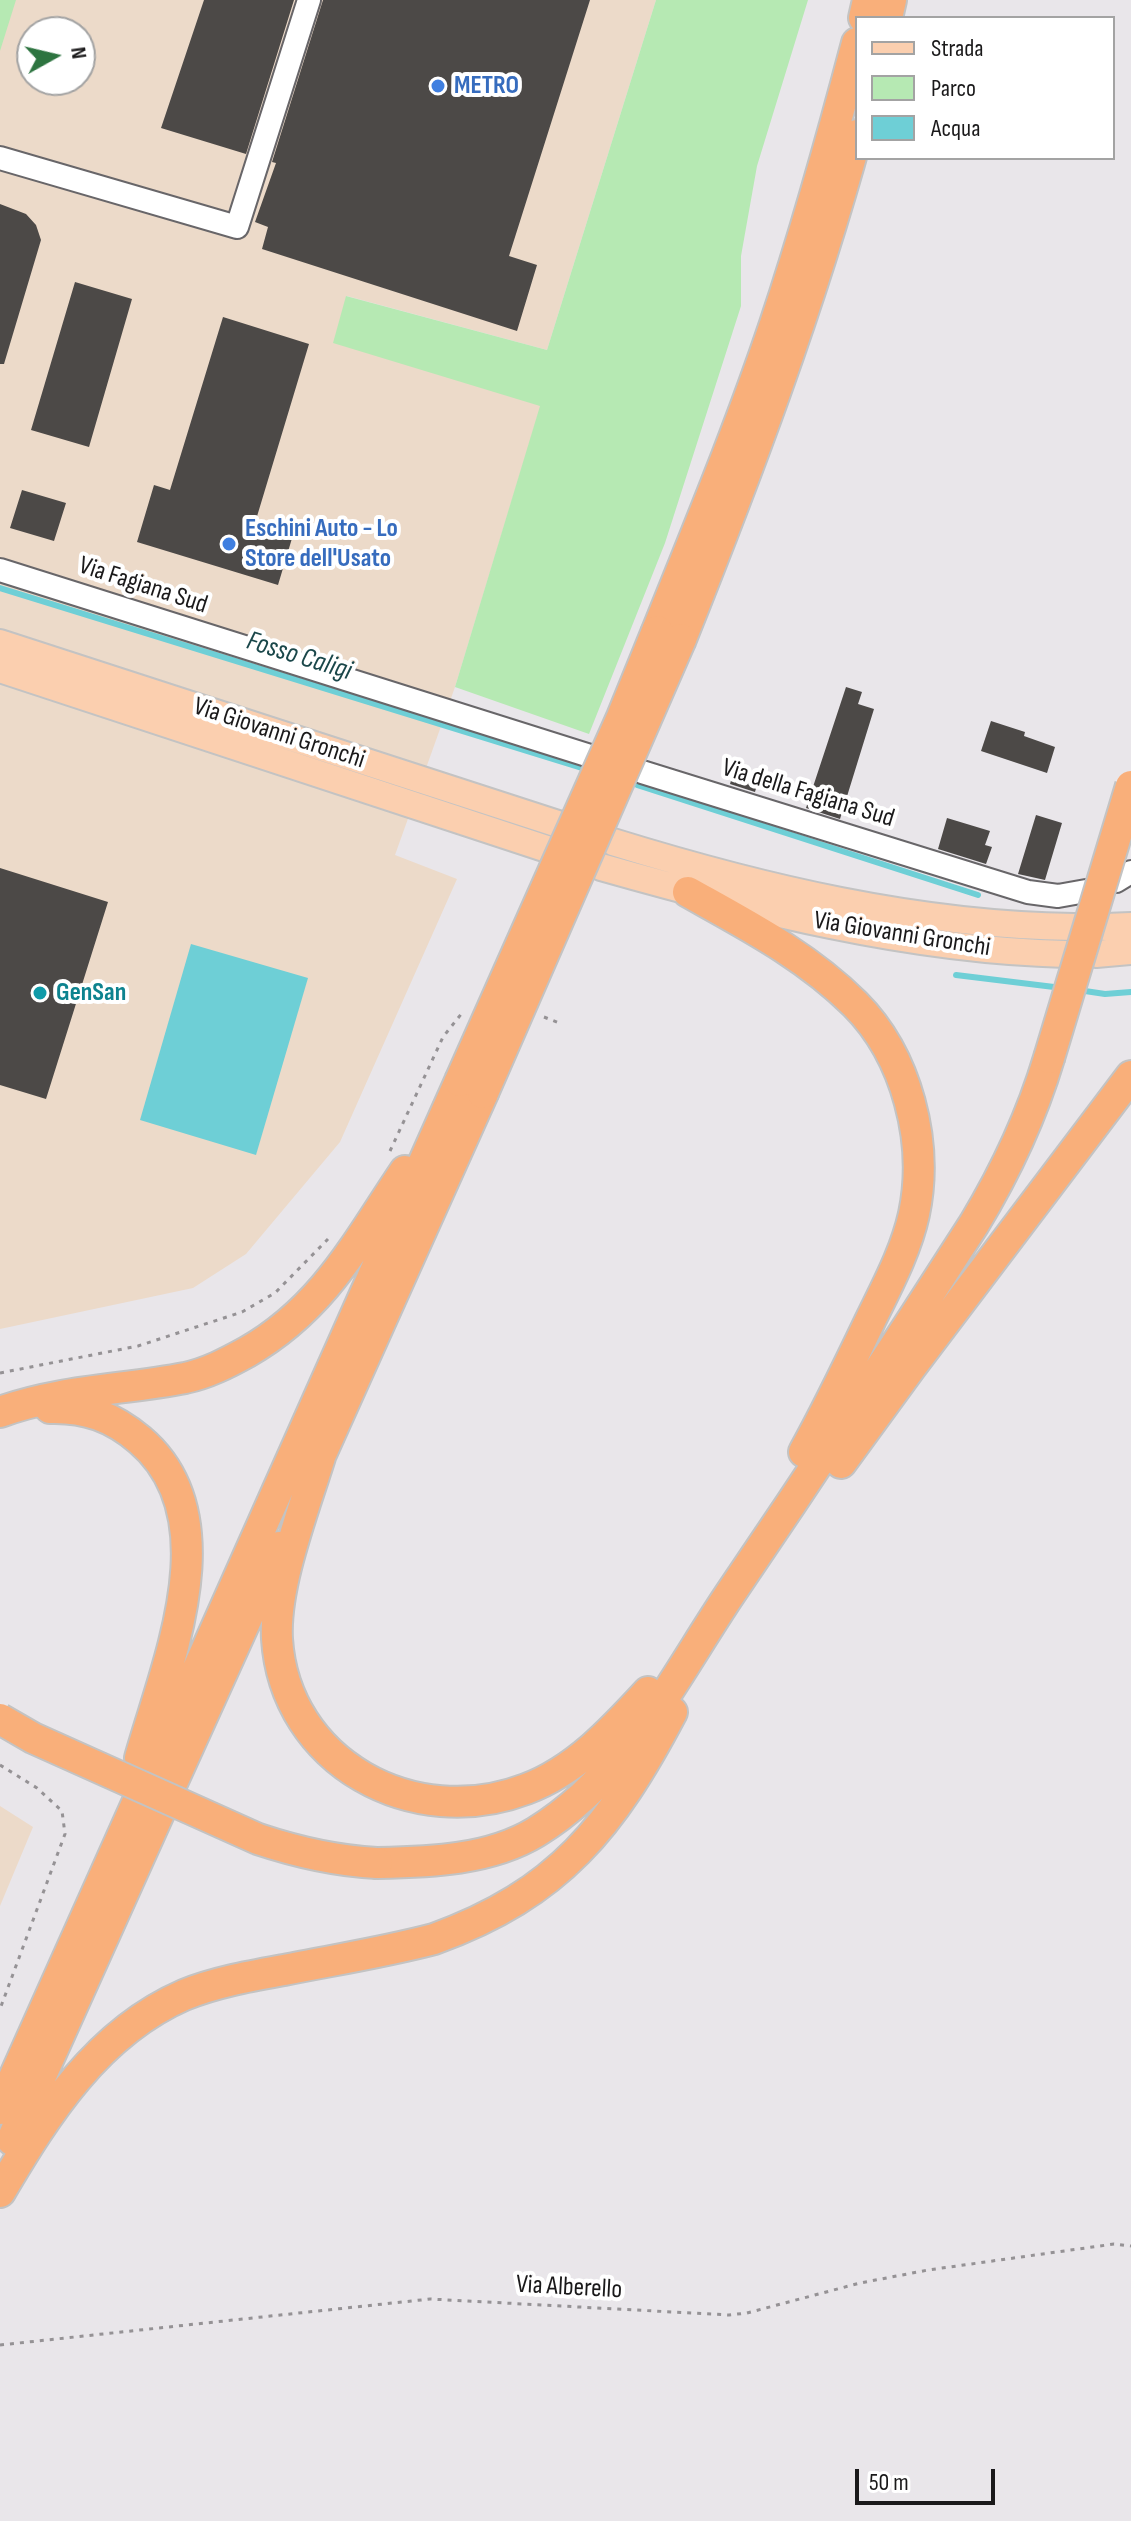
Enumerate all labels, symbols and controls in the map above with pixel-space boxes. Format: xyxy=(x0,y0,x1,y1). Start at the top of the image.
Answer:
north arrow xyxy=(16,16,96,96)
legend xyxy=(855,16,1115,160)
text: Strada xyxy=(931,34,984,63)
text: N xyxy=(64,45,92,61)
place label: METRO xyxy=(454,70,519,102)
text: Parco xyxy=(931,74,976,103)
marker: METRO xyxy=(429,77,447,95)
text: Acqua xyxy=(931,114,980,143)
place label: Eschini Auto - Lo Store dell'Usato xyxy=(245,513,398,574)
marker: Eschini Auto - Lo Store dell'Usato xyxy=(220,535,238,553)
street label: Via Fagiana Sud xyxy=(75,551,211,621)
water label: Fosso Caligi xyxy=(242,625,356,689)
street label: Via Giovanni Gronchi xyxy=(189,692,369,776)
street label: Via della Fagiana Sud xyxy=(718,753,898,835)
street label: Via Giovanni Gronchi xyxy=(811,906,993,964)
place label: GenSan xyxy=(56,977,126,1009)
marker: GenSan xyxy=(31,984,49,1002)
street label: Via Alberello xyxy=(515,2270,623,2306)
scale bar xyxy=(859,2453,999,2503)
text: 50 m xyxy=(869,2468,909,2497)

